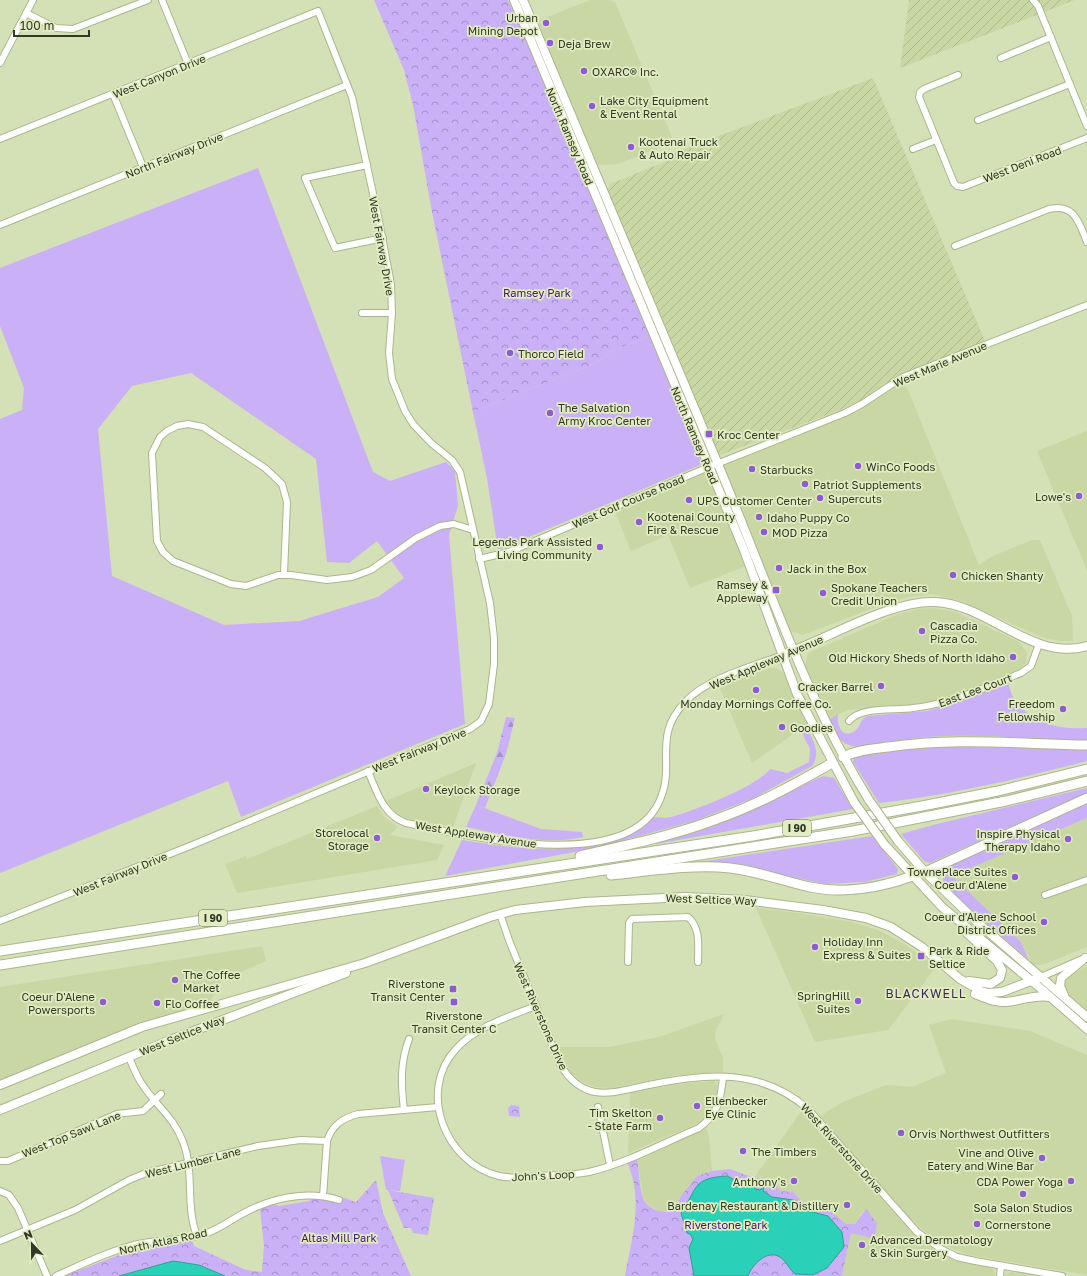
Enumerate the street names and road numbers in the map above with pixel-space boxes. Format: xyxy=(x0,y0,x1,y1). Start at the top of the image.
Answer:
street label: West Canyon Drive xyxy=(111,51,207,101)
street label: North Ramsey Road xyxy=(544,85,596,187)
street label: North Fairway Drive xyxy=(123,129,225,181)
street label: West Deni Road xyxy=(981,143,1063,185)
street label: West Fairway Drive xyxy=(367,195,397,297)
street label: West Marie Avenue xyxy=(891,338,989,390)
street label: North Ramsey Road xyxy=(669,384,721,486)
street label: West Golf Course Road xyxy=(570,471,686,531)
street label: West Appleway Avenue xyxy=(707,632,825,692)
street label: East Lee Court xyxy=(937,671,1013,709)
street label: West Fairway Drive xyxy=(370,725,468,775)
street label: West Appleway Avenue xyxy=(414,818,538,850)
road number: I 90 xyxy=(783,820,811,836)
street label: West Fairway Drive xyxy=(71,849,169,899)
street label: West Seltice Way xyxy=(665,891,757,907)
road number: I 90 xyxy=(199,910,227,926)
street label: West Riverstone Drive xyxy=(511,960,571,1072)
street label: West Seltice Way xyxy=(137,1012,227,1058)
street label: West Riverstone Drive xyxy=(798,1100,886,1196)
street label: West Top Sawl Lane xyxy=(20,1108,122,1160)
street label: West Lumber Lane xyxy=(144,1144,242,1180)
street label: John's Loop xyxy=(511,1167,575,1183)
street label: North Atlas Road xyxy=(118,1225,208,1257)

